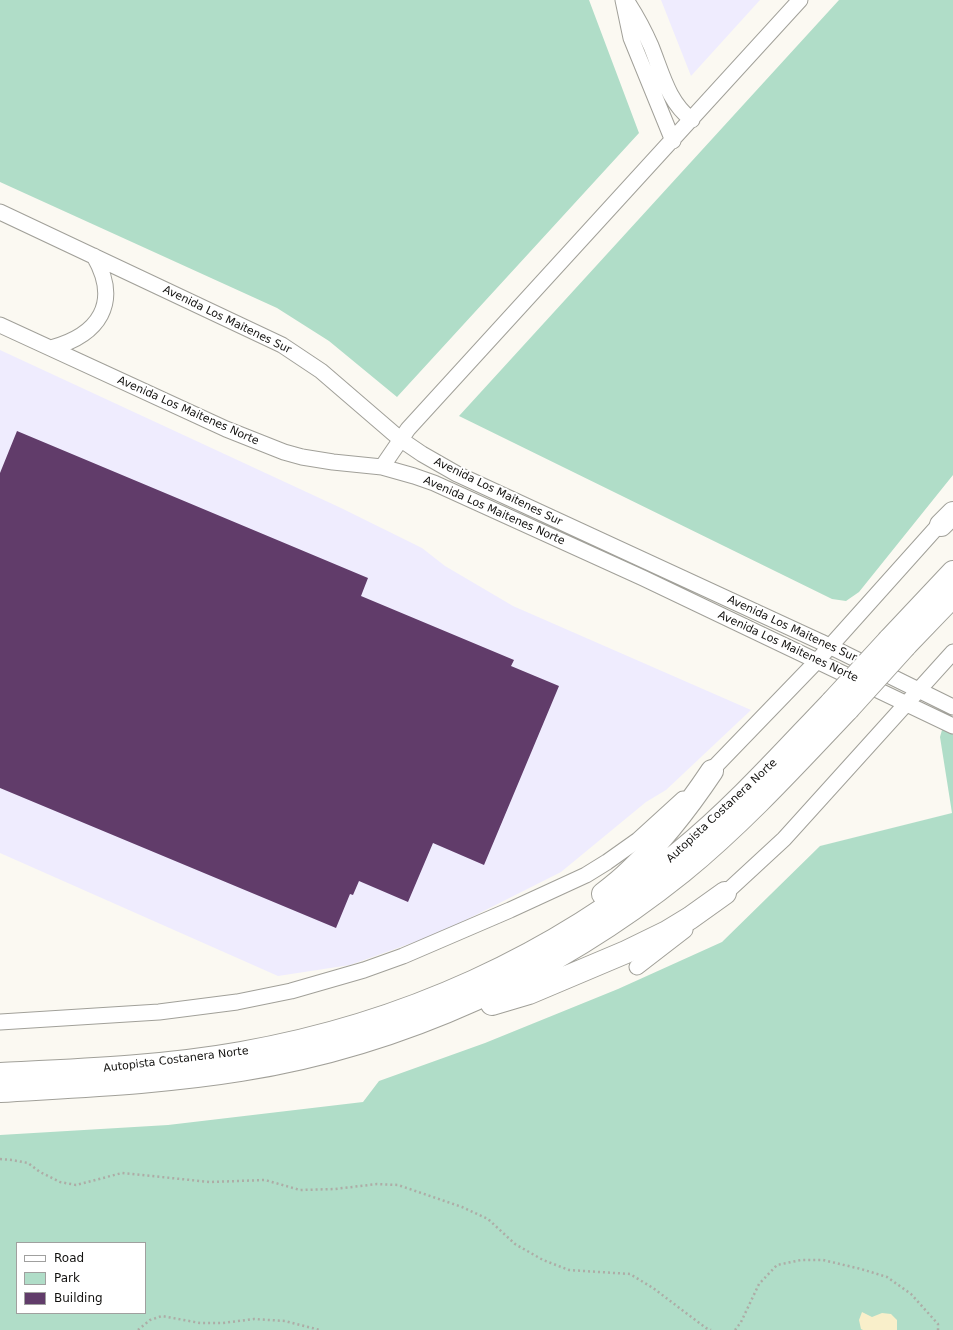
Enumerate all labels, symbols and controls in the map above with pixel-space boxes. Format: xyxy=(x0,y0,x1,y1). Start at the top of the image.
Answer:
street label: Avenida Los Maitenes Sur xyxy=(161,283,293,357)
street label: Avenida Los Maitenes Norte xyxy=(115,374,261,448)
street label: Avenida Los Maitenes Sur xyxy=(432,455,564,529)
street label: Avenida Los Maitenes Norte xyxy=(421,474,567,548)
street label: Avenida Los Maitenes Sur xyxy=(725,593,859,665)
street label: Avenida Los Maitenes Norte xyxy=(716,609,860,685)
street label: Autopista Costanera Norte xyxy=(664,756,780,866)
street label: Autopista Costanera Norte xyxy=(103,1045,249,1075)
legend xyxy=(16,1242,146,1314)
text: Road xyxy=(54,1251,84,1265)
text: Park xyxy=(54,1271,80,1285)
text: Building xyxy=(54,1291,103,1305)

